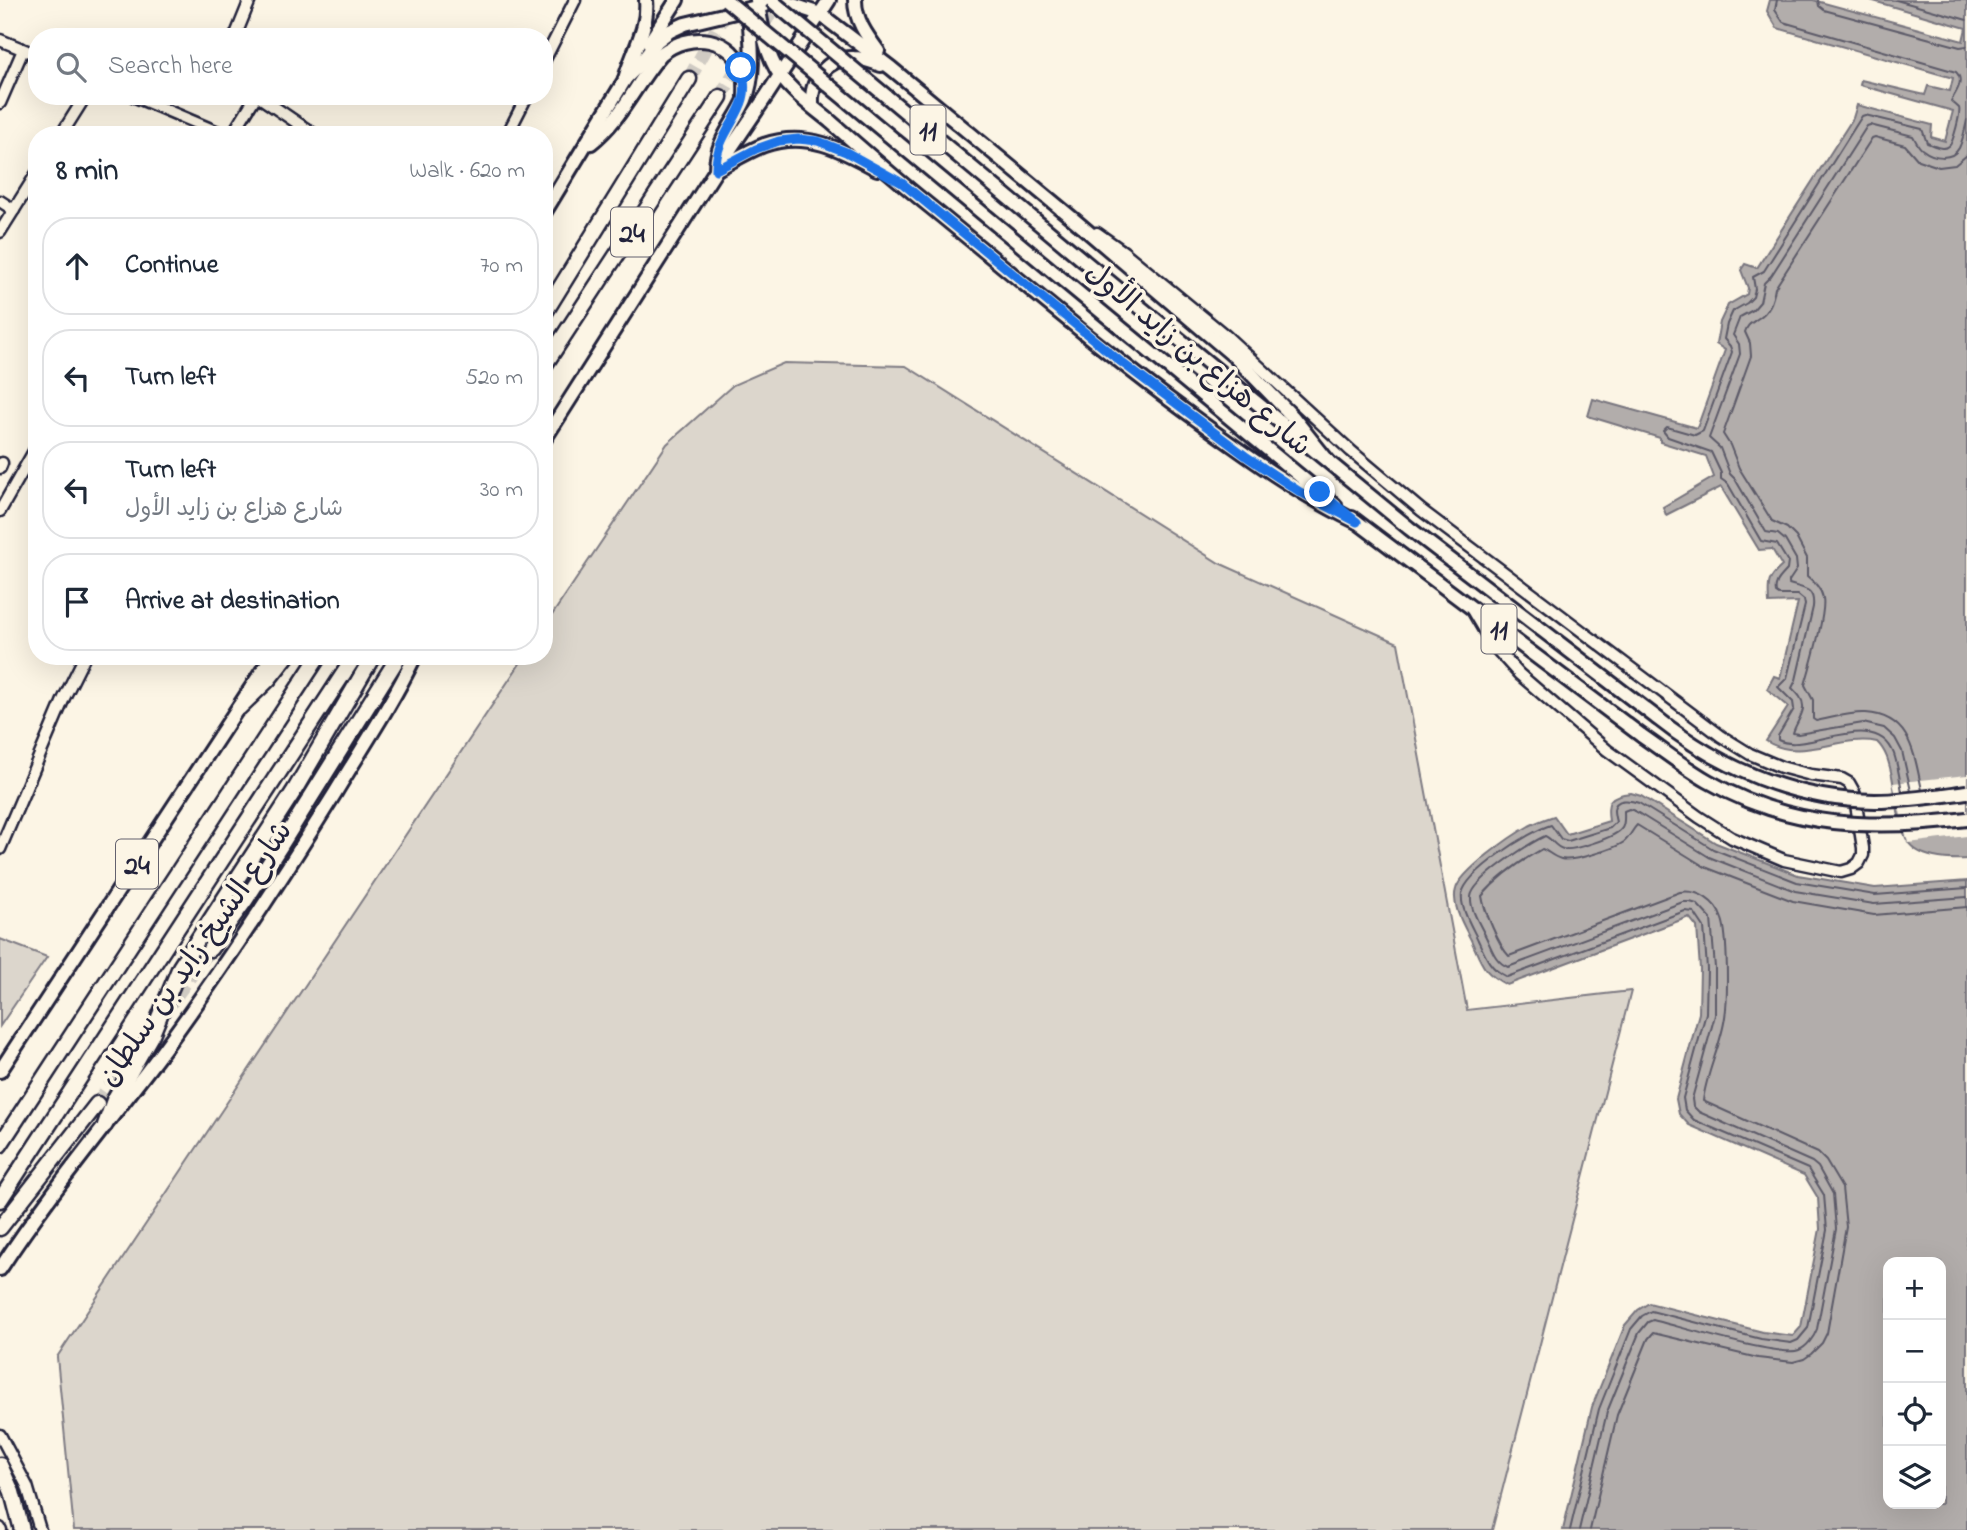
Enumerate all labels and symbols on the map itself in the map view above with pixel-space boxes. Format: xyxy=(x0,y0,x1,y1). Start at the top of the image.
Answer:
route start xyxy=(725,52,756,83)
road number: 11 xyxy=(911,106,946,154)
road number: 24 xyxy=(611,208,653,256)
street label: شارع هزاع بن زايد الأول xyxy=(1074,251,1321,469)
route end xyxy=(1304,476,1335,507)
road number: 11 xyxy=(1482,604,1516,654)
street label: شارع الشيخ زايد بن سلطان xyxy=(88,813,305,1097)
road number: 24 xyxy=(116,840,158,888)

